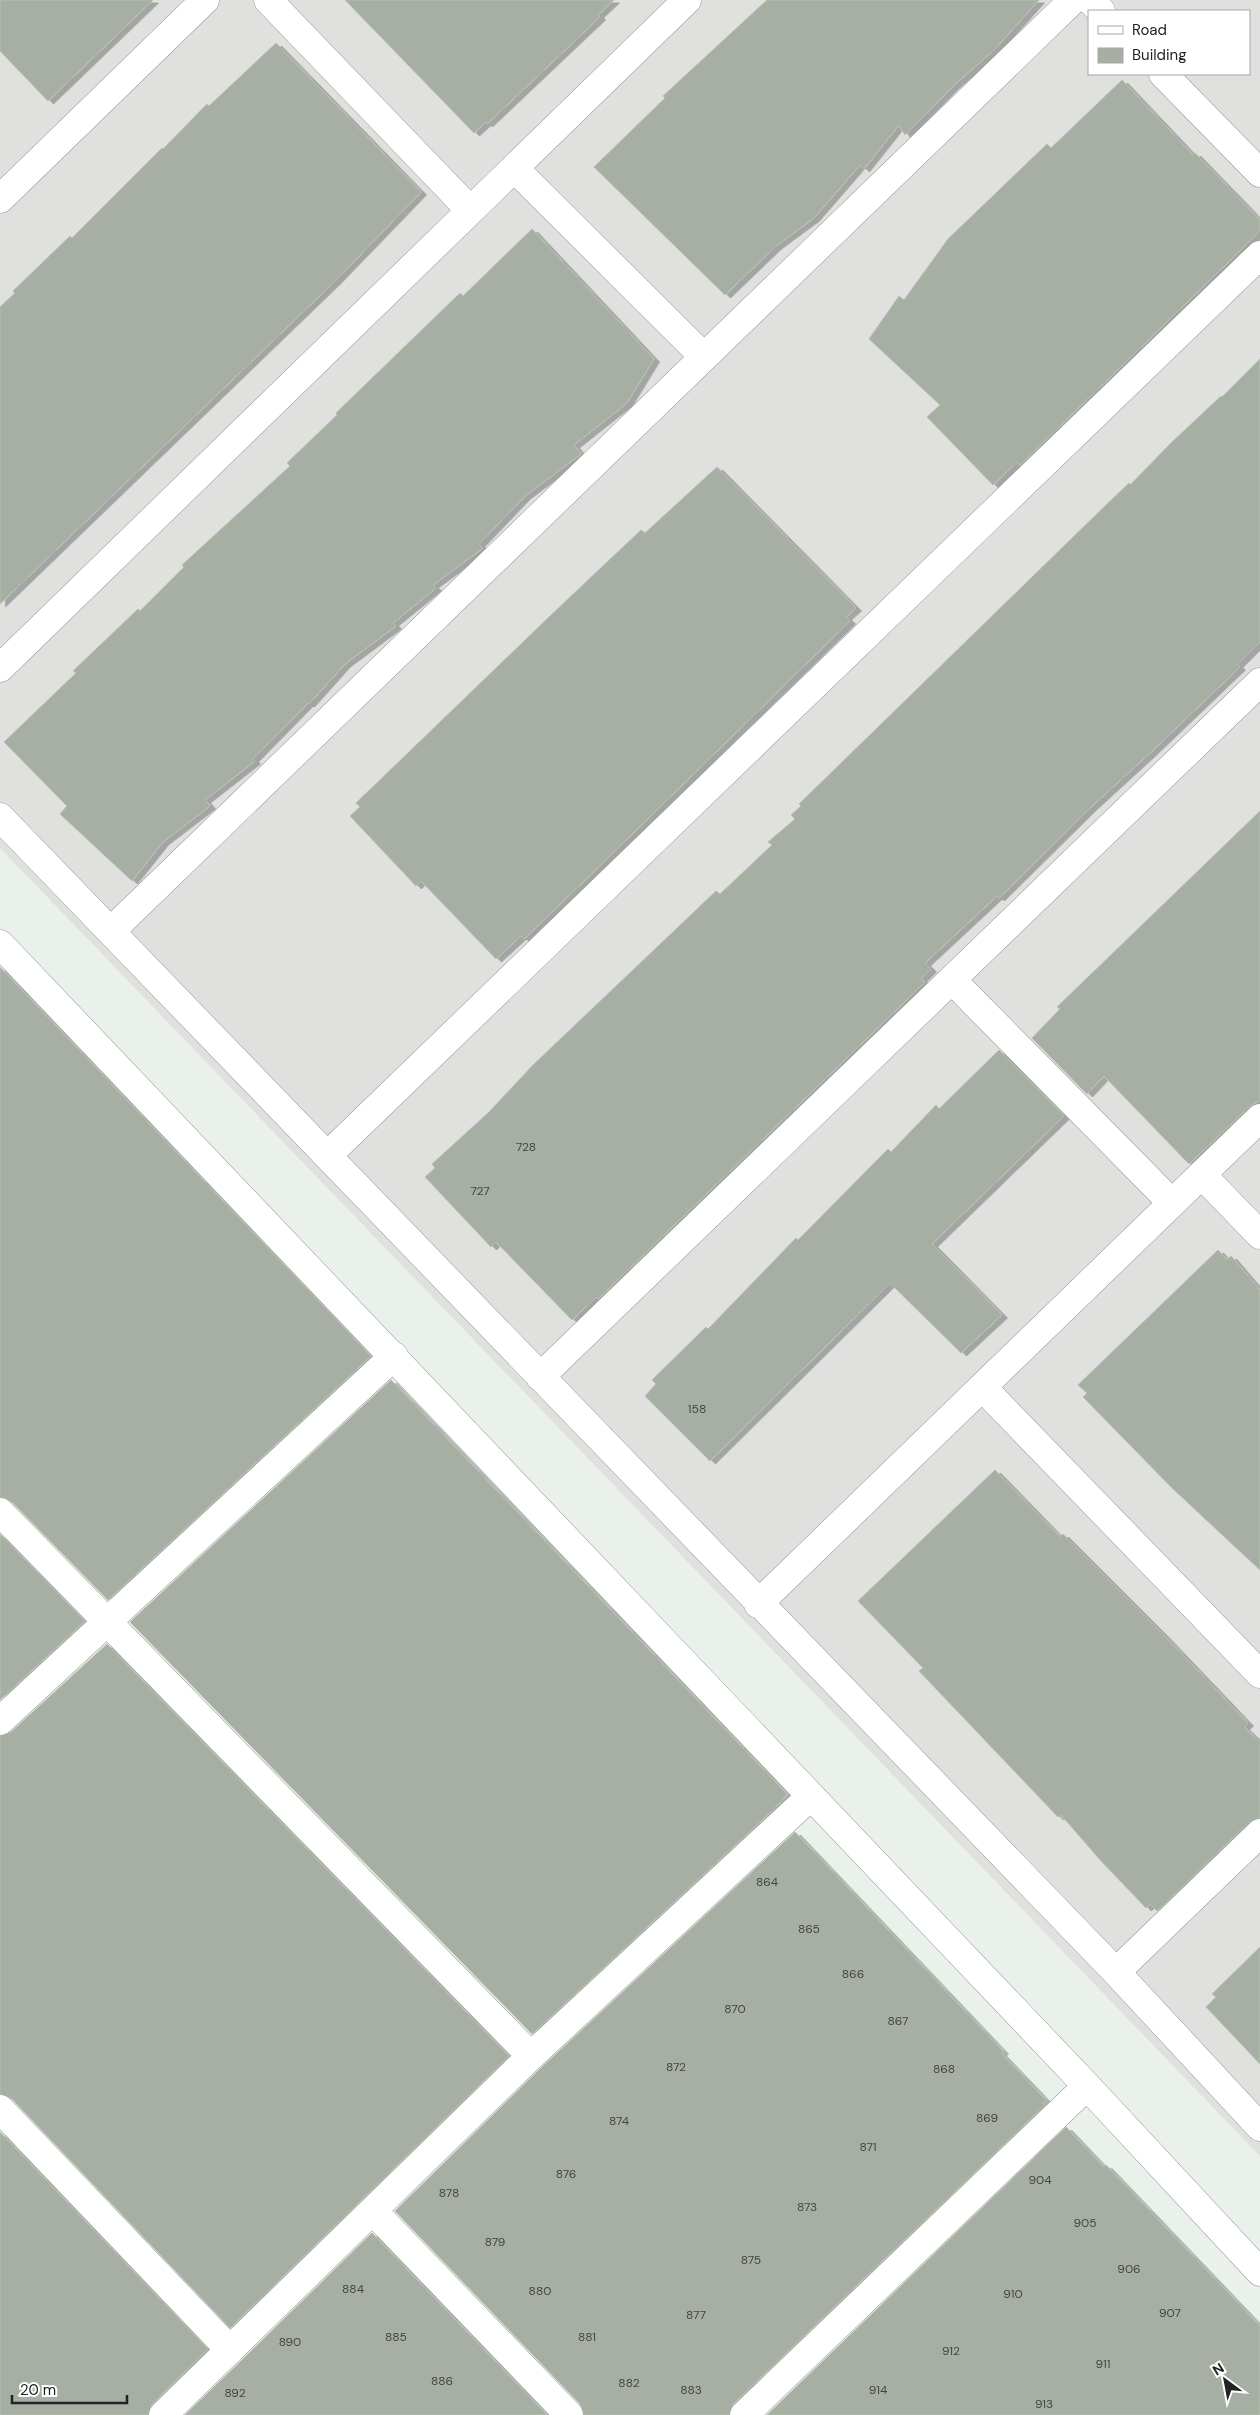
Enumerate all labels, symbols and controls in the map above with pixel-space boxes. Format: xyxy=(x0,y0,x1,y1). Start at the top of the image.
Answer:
legend xyxy=(1088,10,1250,75)
text: Road xyxy=(1132,20,1167,40)
text: Building xyxy=(1132,45,1187,65)
house number: 728 xyxy=(516,1139,536,1155)
house number: 727 xyxy=(470,1183,490,1199)
house number: 158 xyxy=(688,1401,706,1417)
house number: 864 xyxy=(756,1874,778,1890)
house number: 865 xyxy=(798,1921,820,1937)
house number: 866 xyxy=(842,1966,864,1982)
house number: 870 xyxy=(724,2001,746,2017)
house number: 867 xyxy=(888,2013,908,2029)
house number: 872 xyxy=(666,2059,686,2075)
house number: 868 xyxy=(933,2061,955,2077)
house number: 869 xyxy=(976,2110,998,2126)
house number: 874 xyxy=(609,2113,629,2129)
house number: 871 xyxy=(859,2139,877,2155)
house number: 876 xyxy=(556,2166,576,2182)
house number: 904 xyxy=(1028,2172,1052,2188)
house number: 878 xyxy=(439,2185,459,2201)
house number: 873 xyxy=(797,2199,817,2215)
house number: 905 xyxy=(1073,2215,1097,2231)
house number: 879 xyxy=(485,2234,505,2250)
house number: 875 xyxy=(741,2252,761,2268)
house number: 906 xyxy=(1117,2261,1141,2277)
house number: 884 xyxy=(342,2281,364,2297)
house number: 880 xyxy=(529,2283,551,2299)
house number: 910 xyxy=(1003,2286,1023,2302)
house number: 907 xyxy=(1159,2305,1181,2321)
house number: 877 xyxy=(686,2307,706,2323)
house number: 885 xyxy=(385,2329,407,2345)
house number: 881 xyxy=(578,2329,596,2345)
house number: 890 xyxy=(279,2334,301,2350)
house number: 912 xyxy=(942,2343,960,2359)
north arrow xyxy=(1200,2355,1250,2405)
house number: 911 xyxy=(1096,2356,1110,2372)
text: N xyxy=(1209,2359,1227,2379)
scale bar xyxy=(12,2372,128,2404)
house number: 886 xyxy=(431,2373,453,2389)
house number: 882 xyxy=(618,2375,640,2391)
text: 20 m xyxy=(20,2380,56,2400)
house number: 883 xyxy=(680,2382,702,2398)
house number: 914 xyxy=(869,2382,887,2398)
house number: 892 xyxy=(224,2385,246,2401)
house number: 913 xyxy=(1035,2396,1053,2412)

